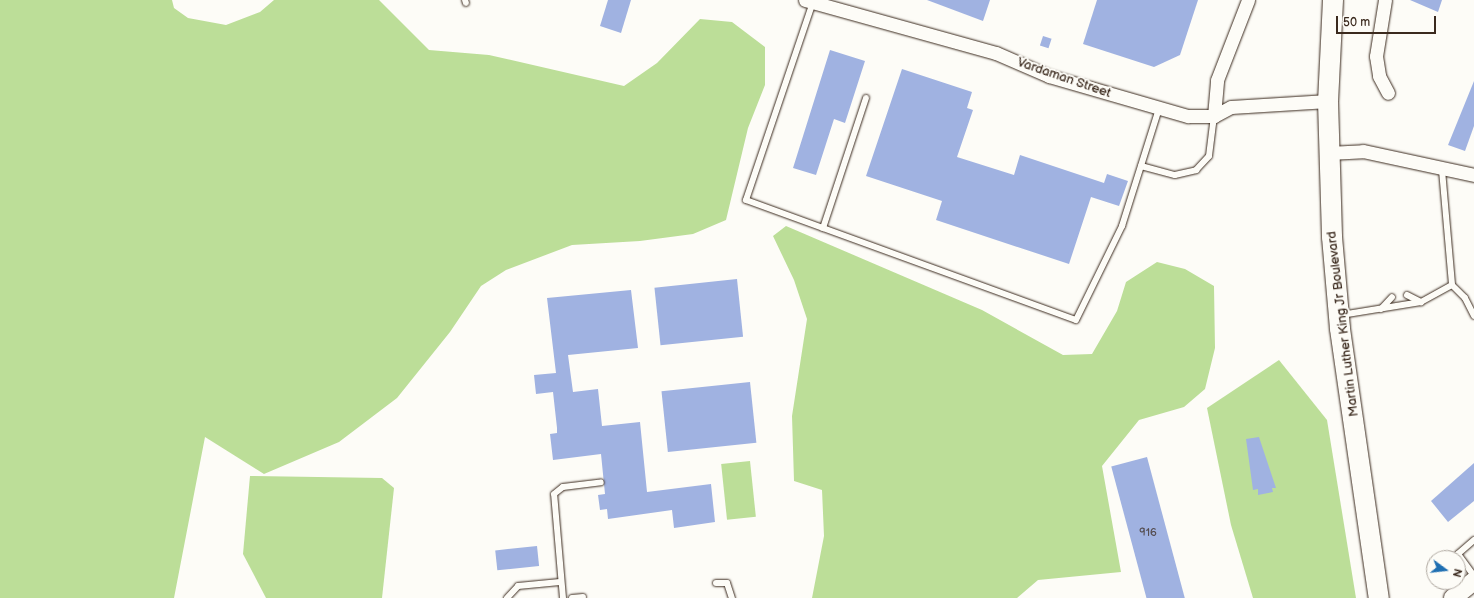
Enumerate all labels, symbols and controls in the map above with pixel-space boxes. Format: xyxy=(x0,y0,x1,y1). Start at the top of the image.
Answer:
scale bar xyxy=(1338,8,1438,34)
text: 50 m xyxy=(1343,15,1370,30)
street label: Vardaman Street xyxy=(1015,55,1113,101)
street label: Martin Luther King Jr Boulevard xyxy=(1324,230,1362,418)
house number: 916 xyxy=(1139,526,1157,540)
north arrow xyxy=(1426,550,1466,590)
text: N xyxy=(1450,567,1464,579)

